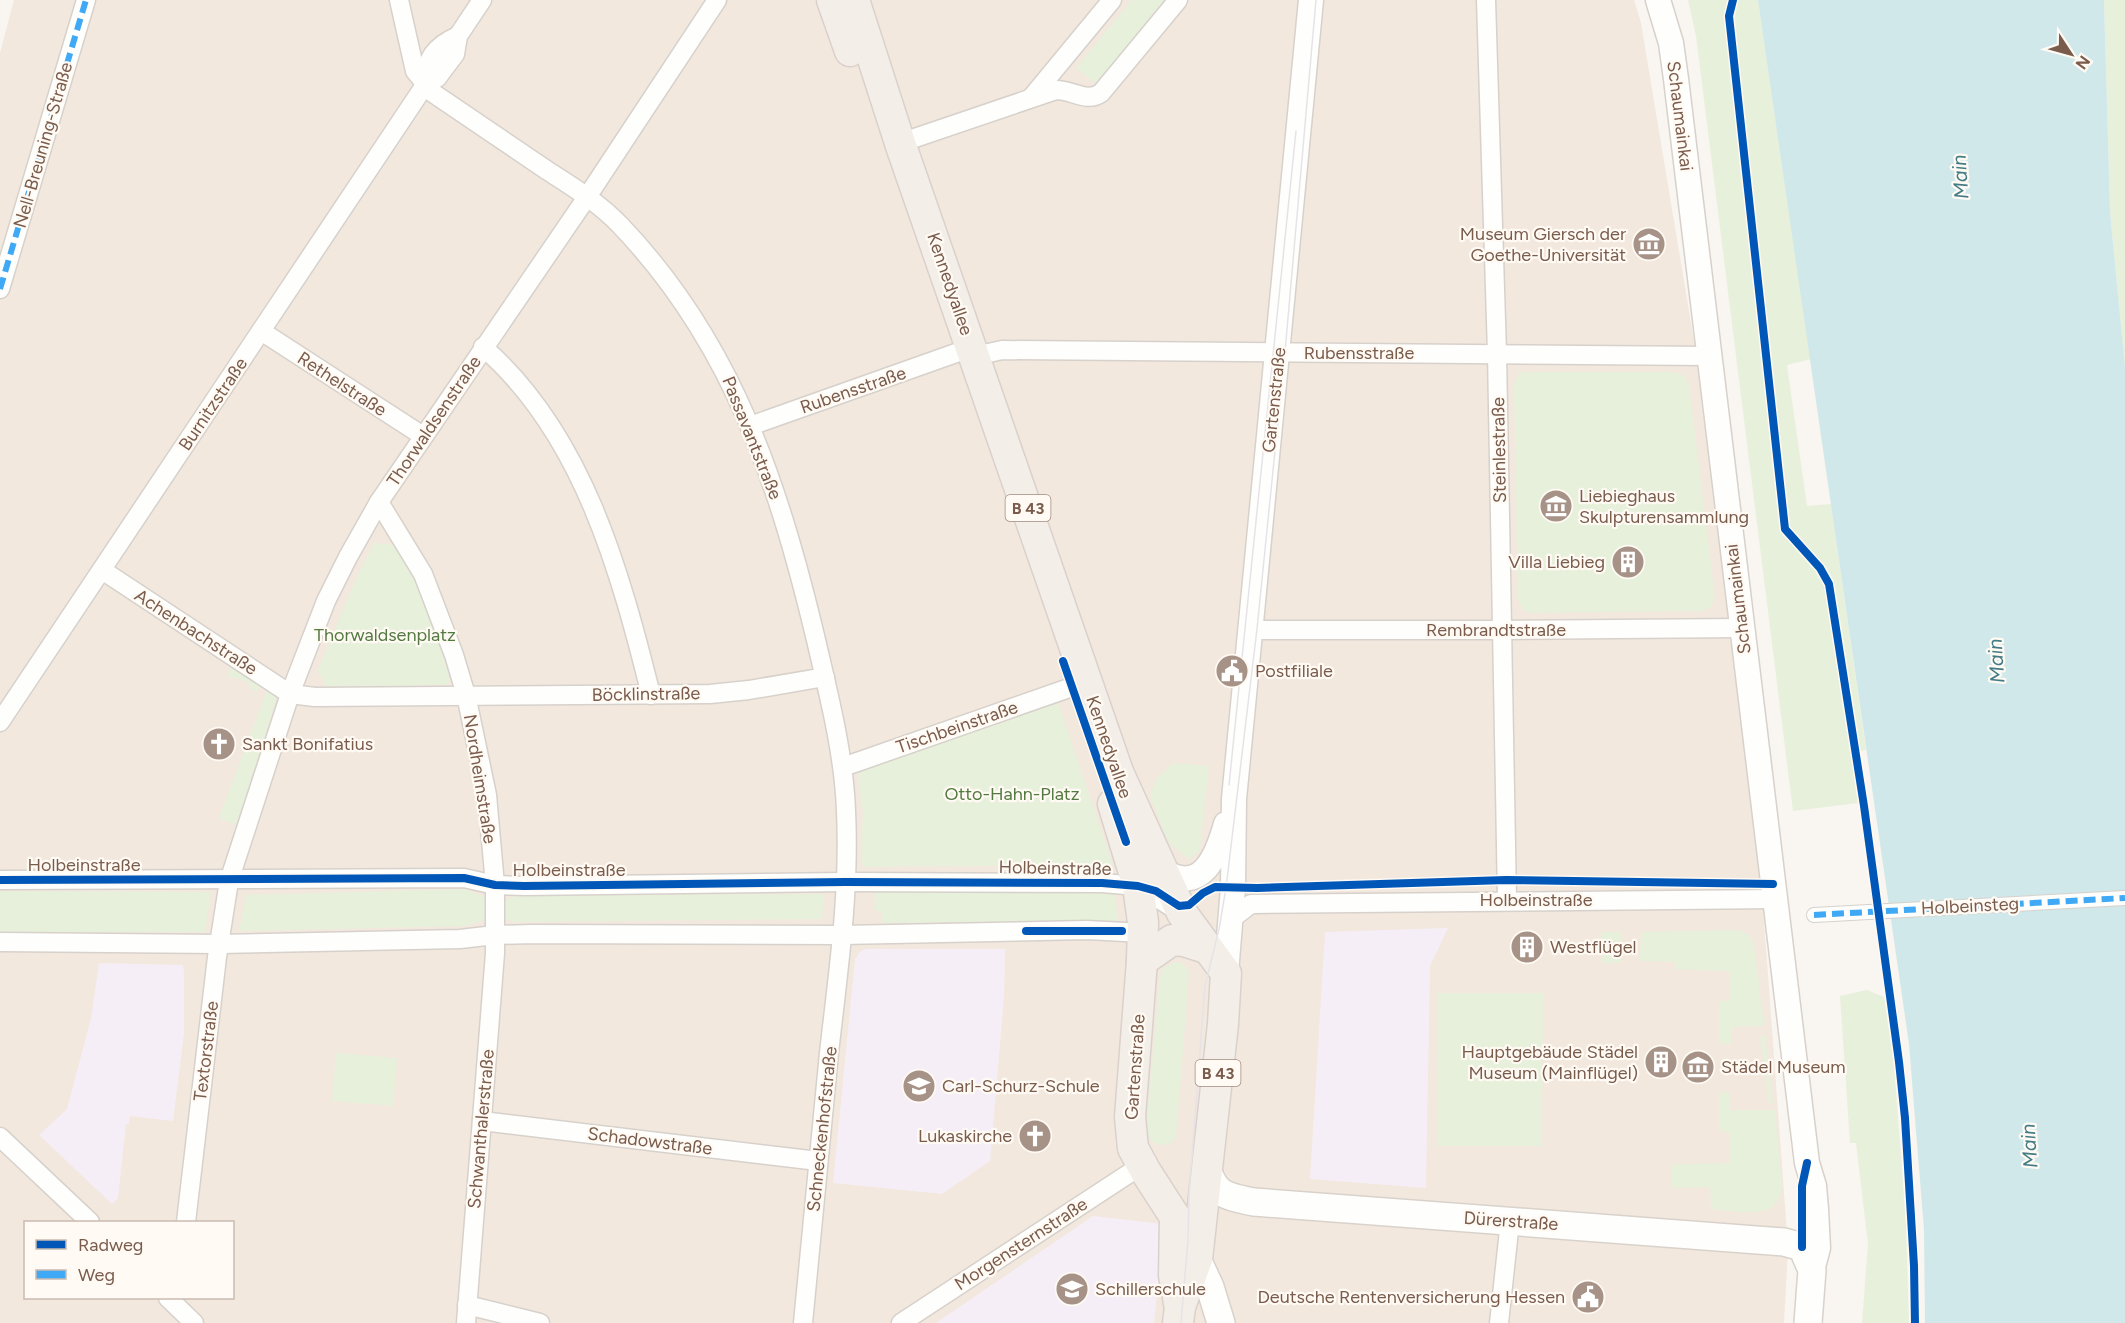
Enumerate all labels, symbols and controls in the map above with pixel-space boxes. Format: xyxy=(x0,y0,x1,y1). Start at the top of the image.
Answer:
north arrow xyxy=(2041,24,2101,84)
text: N xyxy=(2071,52,2094,73)
street label: Nell-Breuning-Straße xyxy=(9,59,77,230)
street label: Schaumainkai xyxy=(1662,60,1698,172)
water label: Main xyxy=(1946,154,1974,200)
place label: Museum Giersch der Goethe-Universität xyxy=(1460,223,1626,266)
museum icon: Museum Giersch der Goethe-Universität xyxy=(1631,226,1667,262)
street label: Kennedyallee xyxy=(922,230,978,338)
street label: Rubensstraße xyxy=(1304,342,1414,364)
street label: Gartenstraße xyxy=(1258,346,1290,454)
street label: Rethelstraße xyxy=(293,347,391,421)
street label: Thorwaldsenstraße xyxy=(382,351,486,490)
street label: Burnitzstraße xyxy=(174,353,252,455)
street label: Rubensstraße xyxy=(797,362,909,418)
street label: Passavantstraße xyxy=(717,373,787,503)
street label: Steinlestraße xyxy=(1487,397,1511,503)
place label: Liebieghaus Skulpturensammlung xyxy=(1579,485,1749,528)
museum icon: Liebieghaus Skulpturensammlung xyxy=(1538,488,1574,524)
road number: B 43 xyxy=(1006,495,1050,521)
street label: Schaumainkai xyxy=(1720,543,1756,655)
building icon: Villa Liebieg xyxy=(1610,544,1646,580)
place label: Villa Liebieg xyxy=(1508,551,1605,573)
street label: Achenbachstraße xyxy=(131,584,262,680)
street label: Rembrandtstraße xyxy=(1426,619,1566,641)
park label: Thorwaldsenplatz xyxy=(314,624,456,646)
water label: Main xyxy=(1982,638,2010,684)
public building icon: Postfiliale xyxy=(1214,653,1250,689)
place label: Postfiliale xyxy=(1255,660,1333,682)
street label: Böcklinstraße xyxy=(592,682,701,706)
street label: Kennedyallee xyxy=(1081,693,1137,801)
street label: Tischbeinstraße xyxy=(893,696,1021,758)
street label: Nordheimstraße xyxy=(459,713,501,845)
church icon: Sankt Bonifatius xyxy=(201,726,237,762)
place label: Sankt Bonifatius xyxy=(242,733,373,755)
park label: Otto-Hahn-Platz xyxy=(945,783,1080,805)
street label: Holbeinstraße xyxy=(28,854,141,876)
street label: Holbeinstraße xyxy=(998,856,1112,880)
street label: Holbeinstraße xyxy=(513,859,626,881)
street label: Holbeinstraße xyxy=(1480,889,1593,911)
street label: Holbeinsteg xyxy=(1920,892,2020,920)
building icon: Westflügel xyxy=(1509,929,1545,965)
place label: Westflügel xyxy=(1550,936,1637,958)
street label: Textorstraße xyxy=(189,999,223,1102)
street label: Gartenstraße xyxy=(1120,1013,1150,1121)
place label: Hauptgebäude Städel Museum (Mainflügel) xyxy=(1462,1041,1638,1084)
building icon: Hauptgebäude Städel Museum (Mainflügel) xyxy=(1643,1044,1679,1080)
street label: Schneckenhofstraße xyxy=(802,1045,842,1213)
street label: Schwanthalerstraße xyxy=(463,1048,499,1210)
museum icon: Städel Museum xyxy=(1680,1049,1716,1085)
place label: Städel Museum xyxy=(1721,1056,1846,1078)
road number: B 43 xyxy=(1196,1060,1240,1086)
school or university icon: Carl-Schurz-Schule xyxy=(901,1068,937,1104)
place label: Carl-Schurz-Schule xyxy=(942,1075,1100,1097)
church icon: Lukaskirche xyxy=(1017,1118,1053,1154)
street label: Schadowstraße xyxy=(586,1122,714,1160)
water label: Main xyxy=(2015,1123,2043,1169)
place label: Lukaskirche xyxy=(918,1125,1012,1147)
street label: Morgensternstraße xyxy=(951,1193,1092,1295)
street label: Dürerstraße xyxy=(1463,1207,1559,1235)
legend xyxy=(24,1221,234,1299)
text: Radweg xyxy=(78,1234,143,1256)
text: Weg xyxy=(78,1264,115,1286)
school or university icon: Schillerschule xyxy=(1054,1271,1090,1307)
place label: Schillerschule xyxy=(1095,1278,1206,1300)
public building icon: Deutsche Rentenversicherung Hessen xyxy=(1570,1279,1606,1315)
place label: Deutsche Rentenversicherung Hessen xyxy=(1257,1286,1565,1308)

